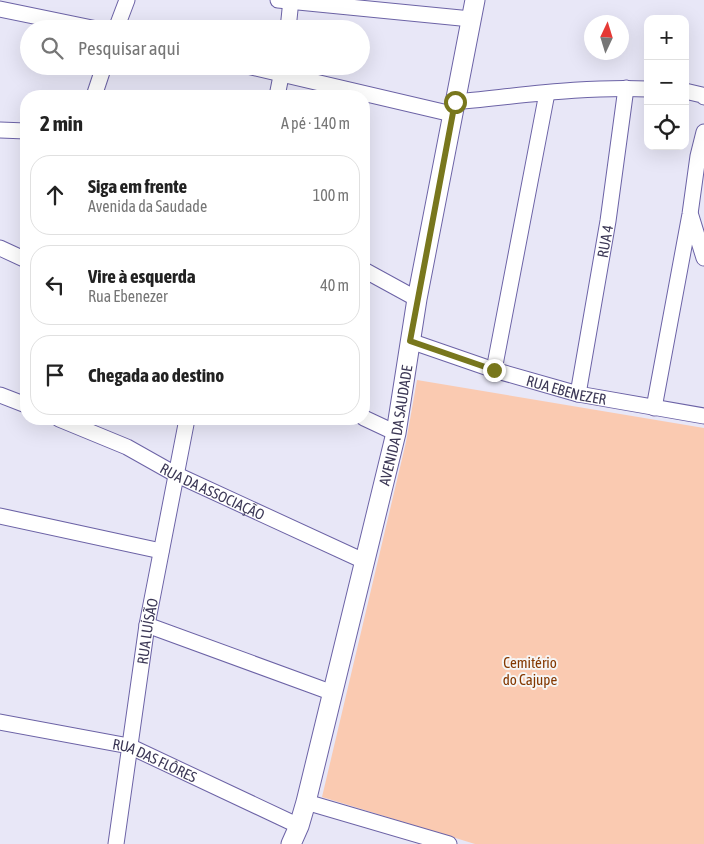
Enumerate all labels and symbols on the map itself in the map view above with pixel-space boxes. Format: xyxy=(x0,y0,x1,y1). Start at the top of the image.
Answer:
north arrow xyxy=(584,15,629,60)
route start xyxy=(444,91,467,114)
street label: RUA 4 xyxy=(593,224,616,259)
route end xyxy=(483,359,506,382)
street label: AVENIDA DA SAUDADE xyxy=(375,363,415,487)
street label: RUA EBENEZER xyxy=(525,371,608,407)
street label: RUA DA ASSOCIAÇÃO xyxy=(158,459,268,523)
street label: RUA LUÍSÃO xyxy=(133,596,161,665)
park label: Cemitério do Cajupe xyxy=(503,654,557,688)
street label: RUA DAS FLÔRES xyxy=(111,735,200,785)

